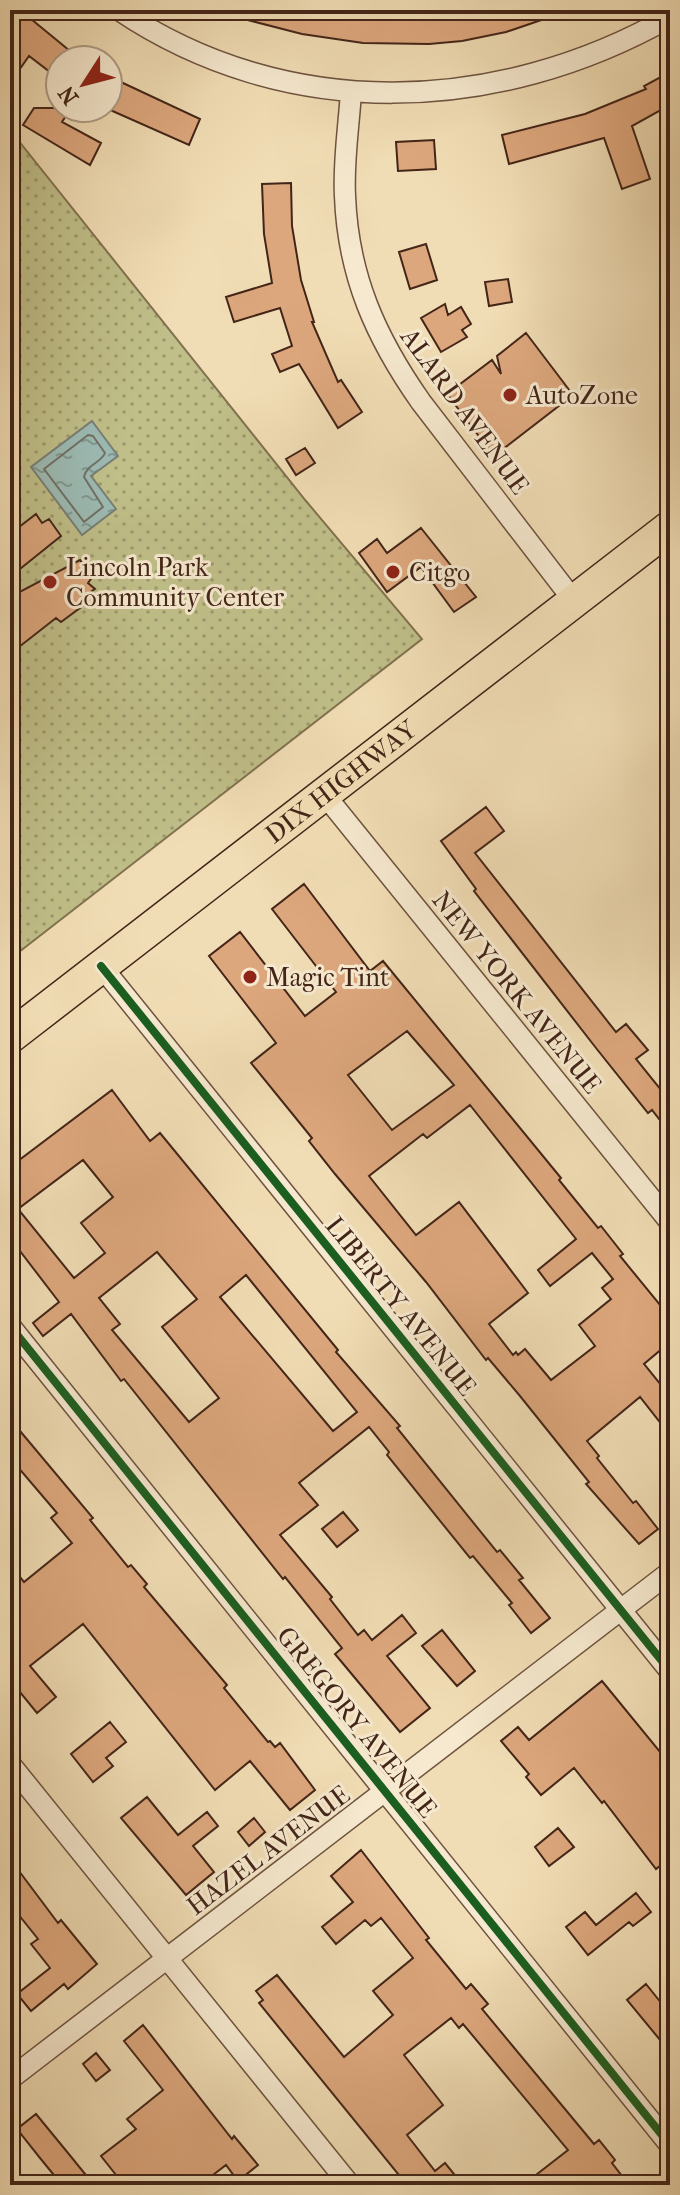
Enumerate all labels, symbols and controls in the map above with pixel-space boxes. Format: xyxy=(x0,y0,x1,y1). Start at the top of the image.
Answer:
north arrow xyxy=(44,44,124,124)
text: N xyxy=(53,81,84,110)
street label: ALARD AVENUE xyxy=(393,321,535,501)
place label: AutoZone xyxy=(525,380,638,411)
marker: AutoZone xyxy=(501,386,519,404)
place label: Lincoln Park Community Center xyxy=(66,552,284,613)
place label: Citgo xyxy=(409,557,470,588)
marker: Citgo xyxy=(384,563,402,581)
marker: Lincoln Park Community Center xyxy=(41,573,59,591)
street label: DIX HIGHWAY xyxy=(259,713,424,850)
street label: NEW YORK AVENUE xyxy=(426,885,608,1100)
place label: Magic Tint xyxy=(266,962,390,993)
marker: Magic Tint xyxy=(241,968,259,986)
street label: LIBERTY AVENUE xyxy=(319,1211,482,1402)
street label: GREGORY AVENUE xyxy=(270,1621,443,1824)
street label: HAZEL AVENUE xyxy=(181,1779,356,1922)

